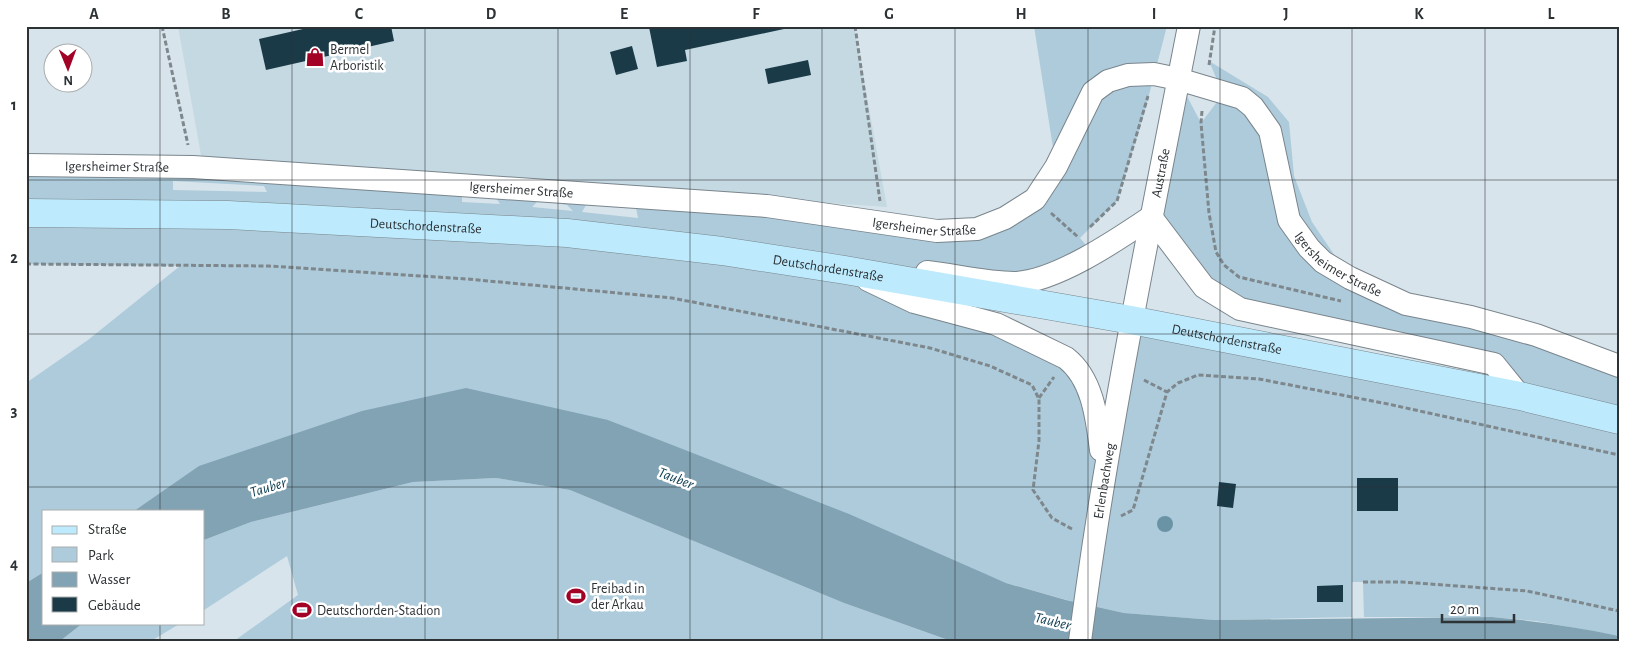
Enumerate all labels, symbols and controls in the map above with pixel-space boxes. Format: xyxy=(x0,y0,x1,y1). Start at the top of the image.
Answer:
text: A xyxy=(89,6,99,22)
text: B xyxy=(221,6,231,22)
text: C xyxy=(355,6,364,22)
text: D xyxy=(486,6,497,22)
text: E xyxy=(620,6,628,22)
text: F xyxy=(752,6,760,22)
text: G xyxy=(884,6,894,22)
text: H xyxy=(1015,6,1027,22)
text: I xyxy=(1152,6,1156,22)
text: J xyxy=(1283,6,1289,22)
text: K xyxy=(1414,6,1424,22)
text: L xyxy=(1548,6,1555,22)
north arrow xyxy=(42,42,92,92)
place label: Bermel Arboristik xyxy=(330,43,384,73)
shop icon: Bermel Arboristik xyxy=(304,46,326,68)
text: N xyxy=(63,73,73,87)
text: 1 xyxy=(11,97,17,113)
street label: Austraße xyxy=(1150,147,1173,199)
street label: Igersheimer Straße xyxy=(65,159,169,175)
street label: Igersheimer Straße xyxy=(469,180,574,201)
street label: Igersheimer Straße xyxy=(871,216,976,239)
street label: Deutschordenstraße xyxy=(369,217,482,236)
street label: Igersheimer Straße xyxy=(1292,229,1384,300)
text: 2 xyxy=(10,250,18,266)
street label: Deutschordenstraße xyxy=(772,253,884,285)
street label: Deutschordenstraße xyxy=(1170,322,1283,357)
text: 3 xyxy=(11,403,18,419)
street label: Erlenbachweg xyxy=(1092,442,1118,520)
water label: Tauber xyxy=(656,465,697,492)
water label: Tauber xyxy=(248,475,289,500)
legend xyxy=(42,510,205,624)
text: Straße xyxy=(88,522,127,537)
text: Park xyxy=(88,548,114,563)
text: 4 xyxy=(10,556,18,572)
text: Wasser xyxy=(88,572,131,587)
place label: Freibad in der Arkau xyxy=(591,582,645,612)
sports icon: Freibad in der Arkau xyxy=(565,585,587,607)
scale bar xyxy=(1442,592,1515,624)
text: Gebäude xyxy=(88,598,141,613)
sports icon: Deutschorden-Stadion xyxy=(291,599,313,621)
text: 20 m xyxy=(1450,602,1479,617)
place label: Deutschorden-Stadion xyxy=(317,604,441,618)
water label: Tauber xyxy=(1033,610,1074,633)

